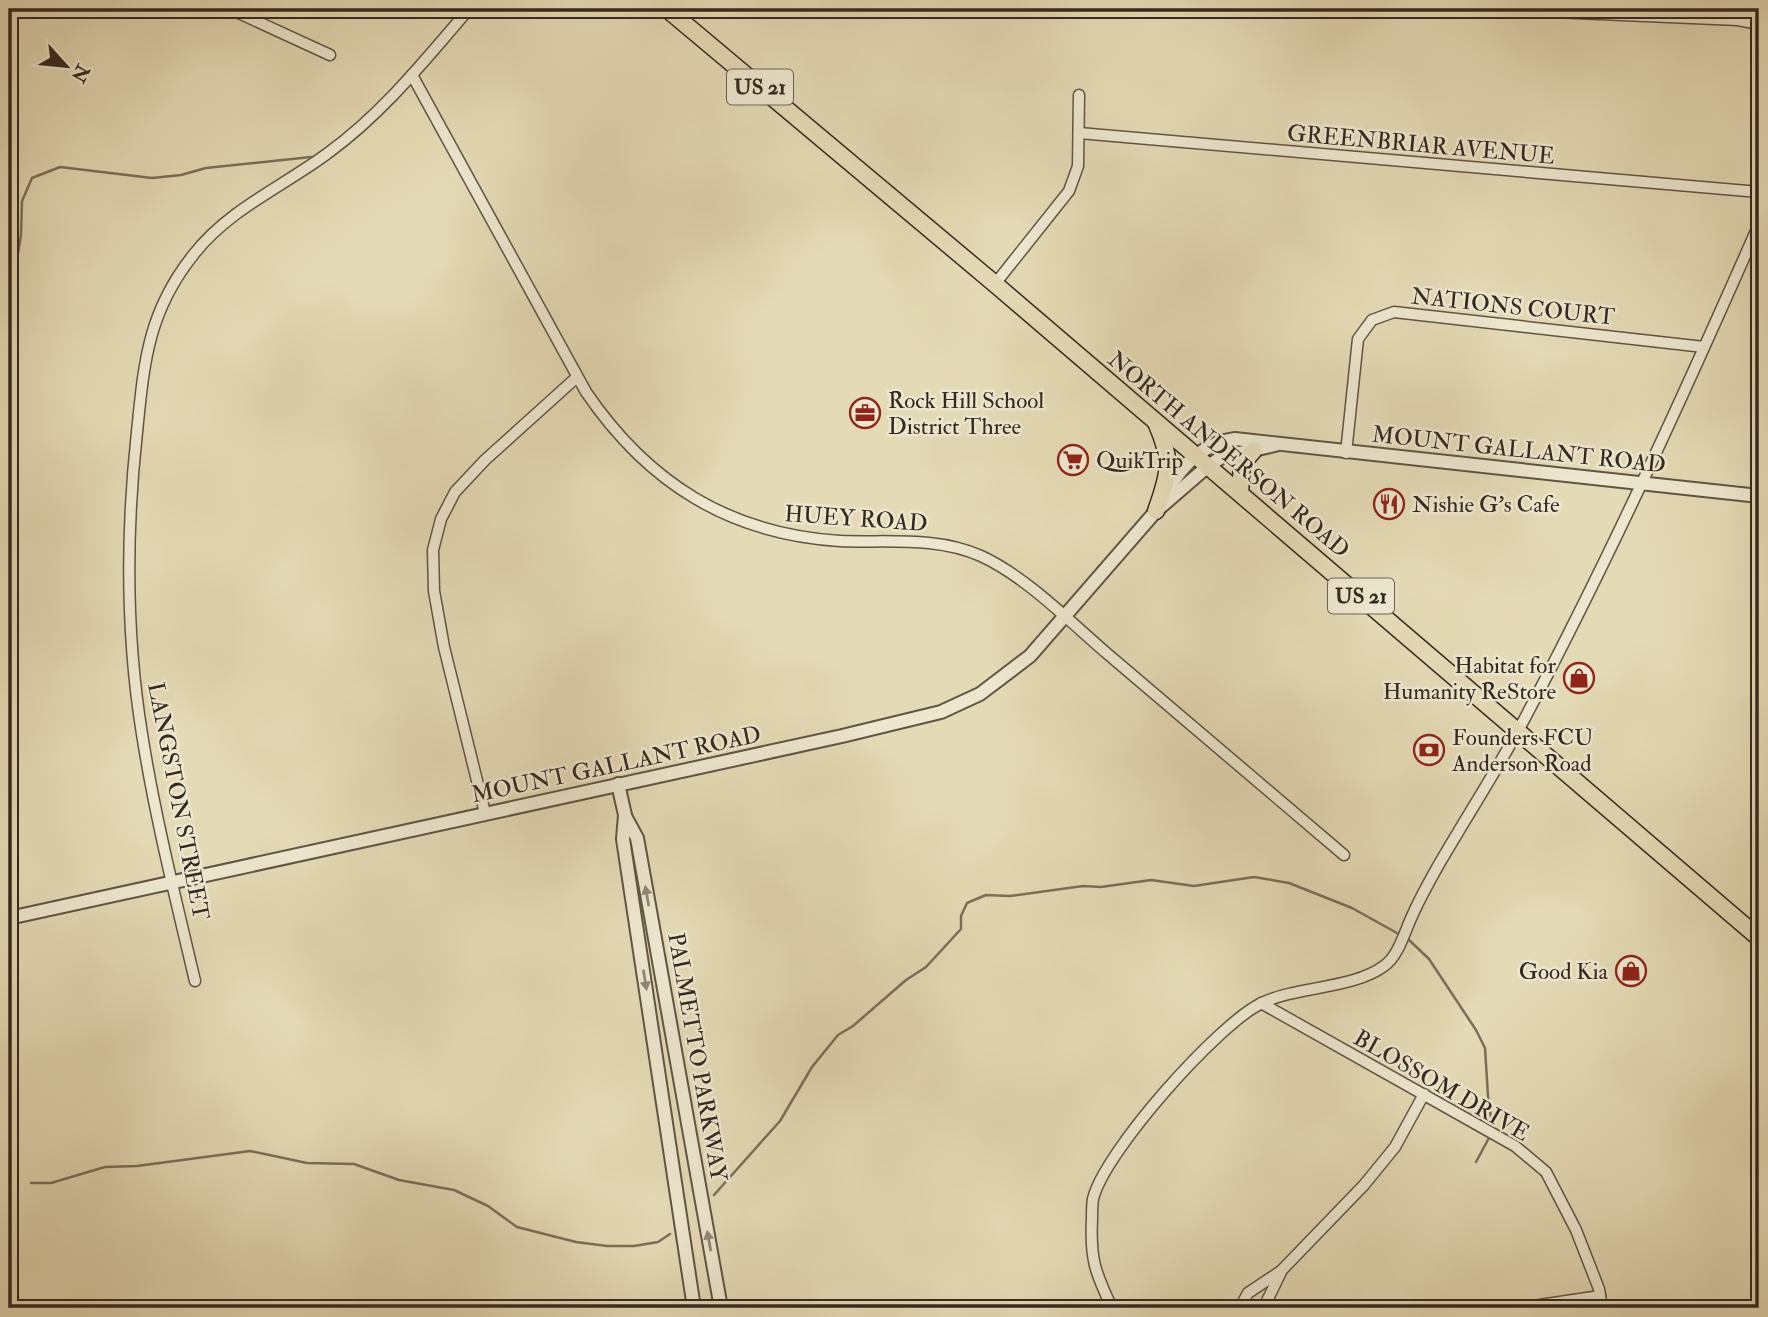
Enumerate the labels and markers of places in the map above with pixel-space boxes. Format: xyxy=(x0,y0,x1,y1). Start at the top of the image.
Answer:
place label: Rock Hill School District Three xyxy=(888,386,1044,441)
office icon: Rock Hill School District Three xyxy=(848,396,882,430)
supermarket icon: QuikTrip xyxy=(1056,443,1090,477)
place label: QuikTrip xyxy=(1096,446,1183,476)
restaurant icon: Nishie G's Cafe xyxy=(1372,487,1406,521)
place label: Nishie G's Cafe xyxy=(1412,490,1560,519)
place label: Habitat for Humanity ReStore xyxy=(1383,651,1556,706)
shop icon: Habitat for Humanity ReStore xyxy=(1562,661,1596,695)
place label: Founders FCU Anderson Road xyxy=(1451,723,1593,778)
bank icon: Founders FCU Anderson Road xyxy=(1412,733,1446,767)
shop icon: Good Kia xyxy=(1614,954,1648,988)
place label: Good Kia xyxy=(1519,957,1609,986)

